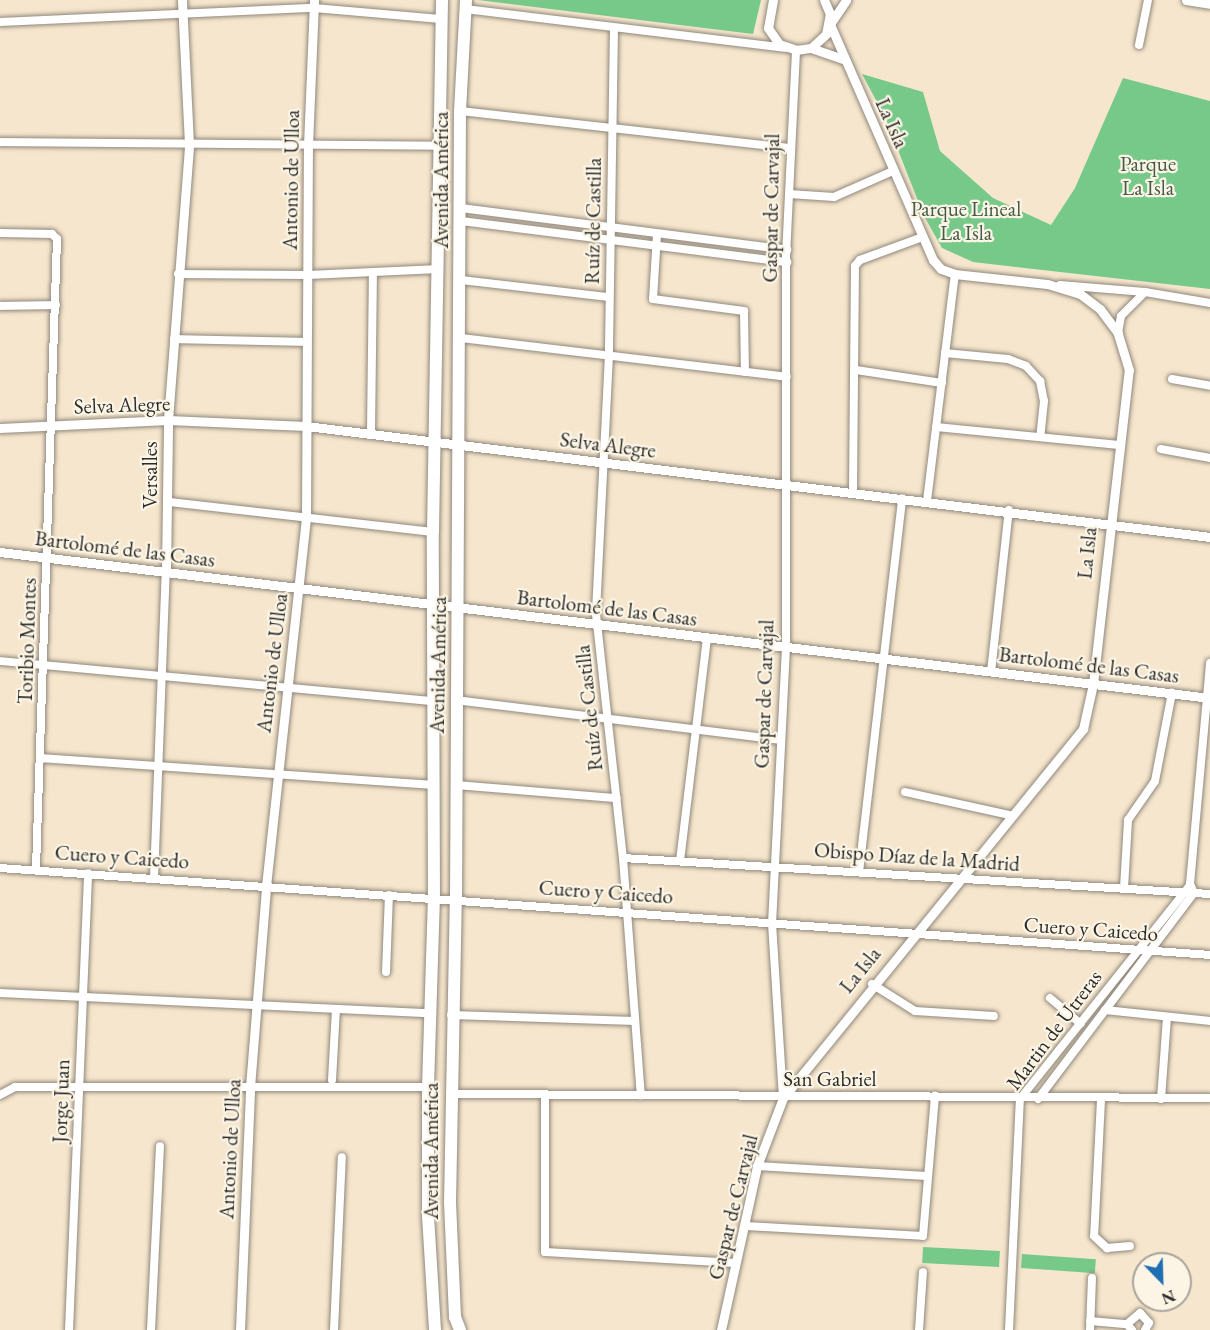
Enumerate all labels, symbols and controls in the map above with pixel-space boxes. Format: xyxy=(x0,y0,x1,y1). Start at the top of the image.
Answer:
street label: La Isla xyxy=(870,94,914,152)
street label: Antonio de Ulloa xyxy=(277,110,305,250)
street label: Avenida América xyxy=(428,111,454,249)
street label: Gaspar de Carvajal xyxy=(757,133,785,283)
park label: Parque La Isla xyxy=(1120,151,1176,201)
street label: Ruíz de Castilla xyxy=(579,157,607,285)
park label: Parque Lineal La Isla xyxy=(911,196,1021,246)
street label: Selva Alegre xyxy=(73,391,171,419)
street label: Selva Alegre xyxy=(559,427,657,463)
street label: Versalles xyxy=(137,441,163,509)
street label: Bartolomé de las Casas xyxy=(34,525,216,573)
street label: La Isla xyxy=(1072,526,1102,580)
street label: Toribio Montes xyxy=(12,577,42,705)
street label: Bartolomé de las Casas xyxy=(516,584,698,632)
street label: Antonio de Ulloa xyxy=(251,592,293,734)
street label: Avenida América xyxy=(424,596,452,734)
street label: Gaspar de Carvajal xyxy=(749,619,779,769)
street label: Bartolomé de las Casas xyxy=(998,641,1180,689)
street label: Ruíz de Castilla xyxy=(570,644,608,772)
street label: Obispo Díaz de la Madrid xyxy=(813,837,1021,877)
street label: Cuero y Caicedo xyxy=(54,840,190,874)
street label: Cuero y Caicedo xyxy=(538,875,674,909)
street label: Cuero y Caicedo xyxy=(1023,912,1159,946)
street label: La Isla xyxy=(834,942,886,998)
street label: Martin de Utreras xyxy=(1001,965,1107,1095)
street label: Jorge Juan xyxy=(47,1059,75,1143)
street label: San Gabriel xyxy=(783,1066,877,1092)
street label: Antonio de Ulloa xyxy=(214,1078,246,1220)
street label: Avenida América xyxy=(418,1082,444,1220)
street label: Gaspar de Carvajal xyxy=(703,1132,763,1282)
north arrow xyxy=(1132,1252,1192,1312)
text: N xyxy=(1158,1285,1179,1309)

